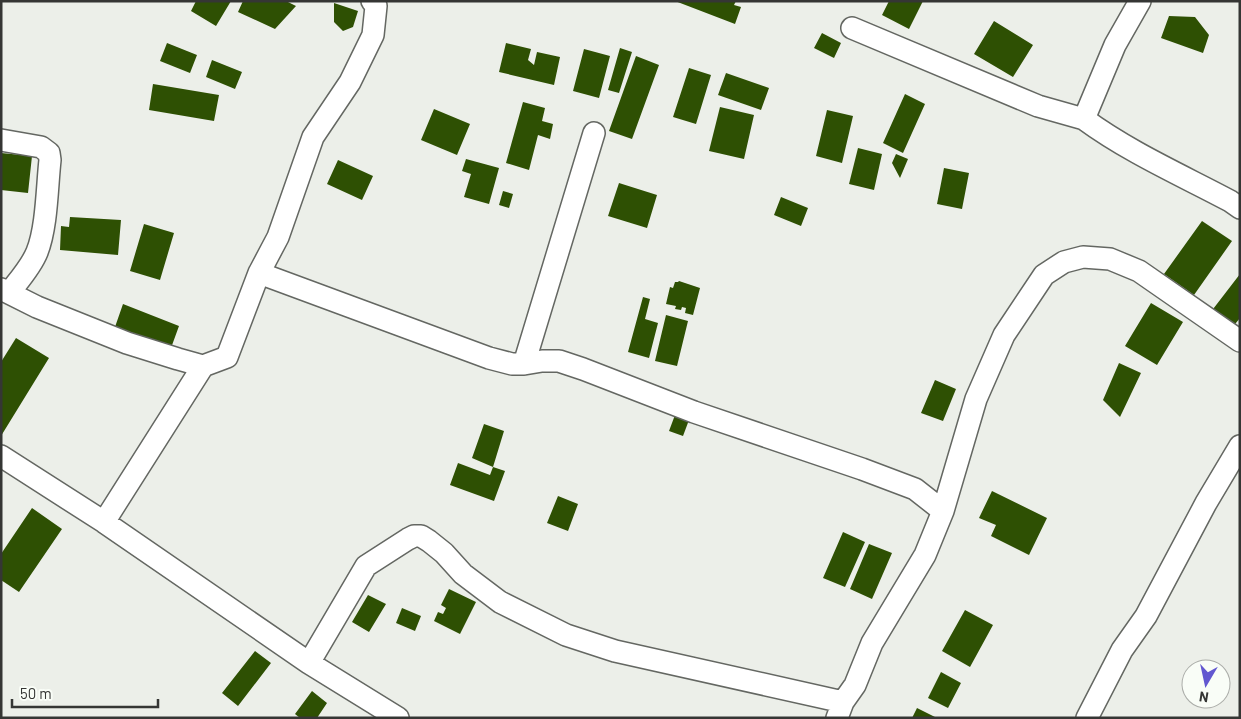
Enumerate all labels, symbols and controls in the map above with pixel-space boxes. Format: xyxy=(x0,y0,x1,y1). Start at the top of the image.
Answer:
north arrow xyxy=(1181,659,1231,709)
scale bar xyxy=(12,676,159,708)
text: 50 m xyxy=(20,684,52,702)
text: N xyxy=(1198,688,1210,706)

